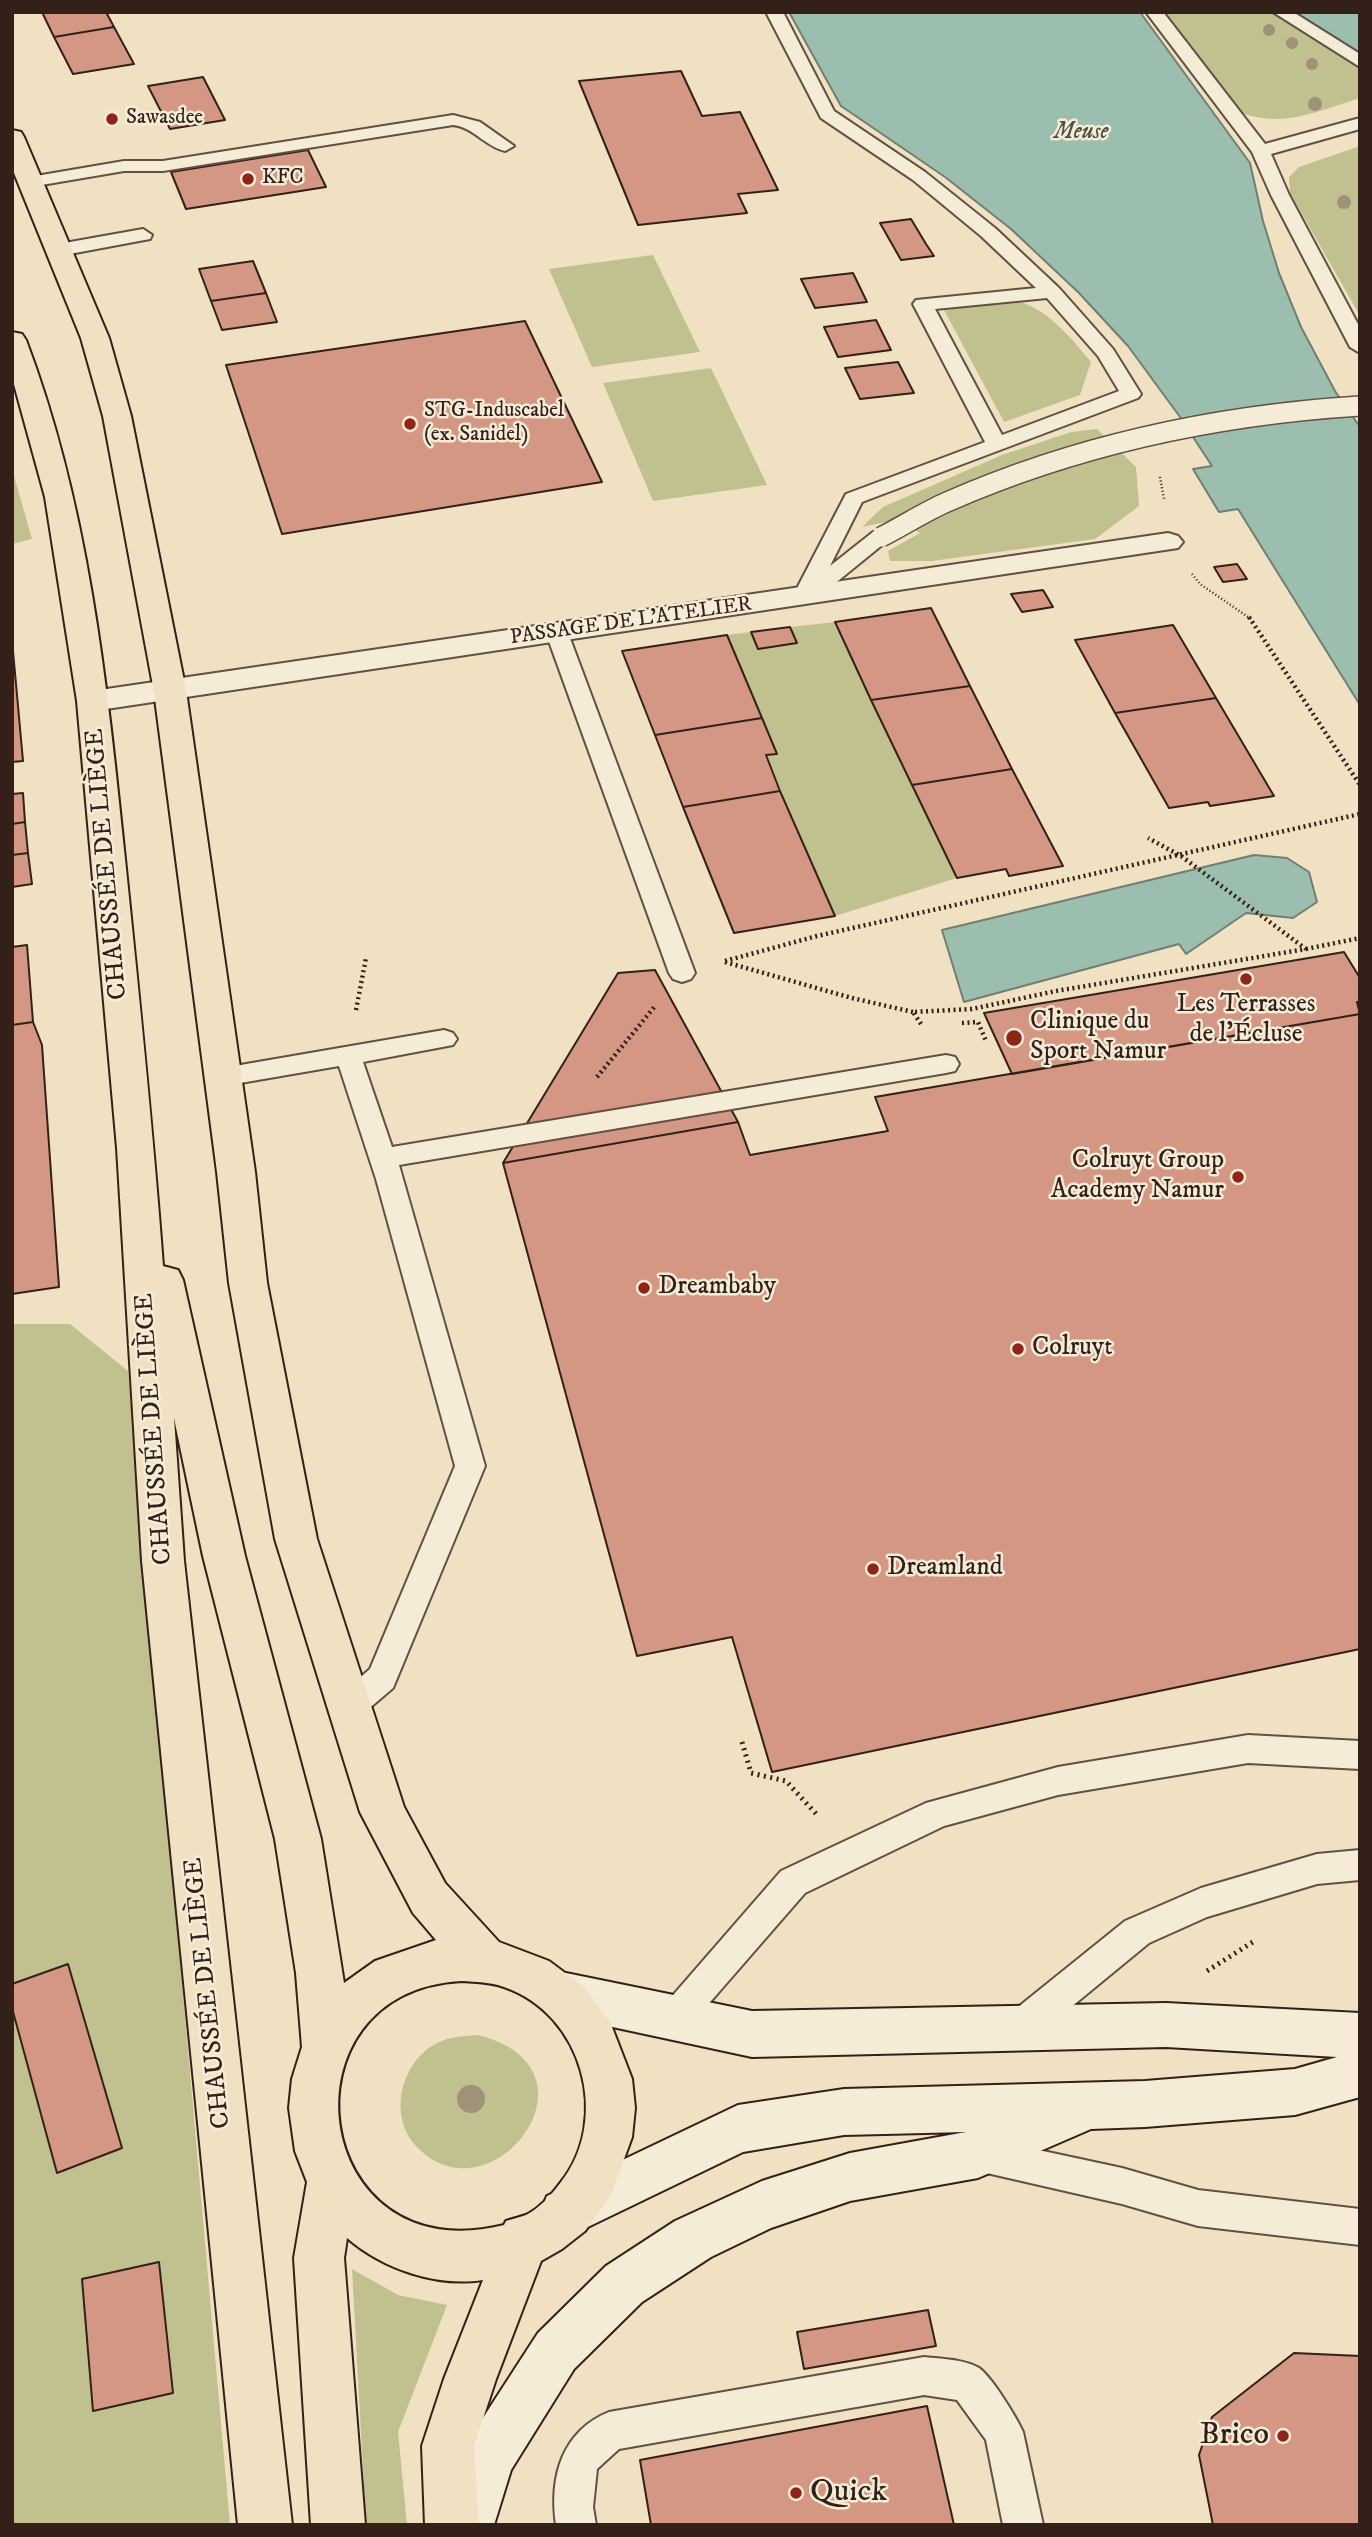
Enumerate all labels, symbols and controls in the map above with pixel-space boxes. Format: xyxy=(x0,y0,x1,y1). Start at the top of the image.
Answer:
place label: Sawasdee xyxy=(126,106,203,132)
marker: Sawasdee xyxy=(104,111,120,127)
water label: Meuse xyxy=(1054,119,1108,147)
place label: KFC xyxy=(262,166,304,192)
marker: KFC xyxy=(240,171,256,187)
place label: STG-Induscabel (ex. Sanidel) xyxy=(424,399,564,449)
marker: STG-Induscabel (ex. Sanidel) xyxy=(402,416,418,432)
street label: PASSAGE DE L'ATELIER xyxy=(509,593,753,651)
street label: CHAUSSÉE DE LIÈGE xyxy=(81,727,135,1001)
marker: Les Terrasses de l'Écluse xyxy=(1238,971,1254,987)
place label: Les Terrasses de l'Écluse xyxy=(1177,990,1315,1052)
place label: Clinique du Sport Namur xyxy=(1030,1007,1166,1068)
marker: Clinique du Sport Namur xyxy=(1004,1028,1024,1048)
place label: Colruyt Group Academy Namur xyxy=(1051,1146,1224,1208)
marker: Colruyt Group Academy Namur xyxy=(1230,1169,1246,1185)
place label: Dreambaby xyxy=(658,1272,776,1304)
marker: Dreambaby xyxy=(636,1280,652,1296)
street label: CHAUSSÉE DE LIÈGE xyxy=(130,1292,180,1566)
place label: Colruyt xyxy=(1032,1333,1113,1365)
marker: Colruyt xyxy=(1010,1341,1026,1357)
place label: Dreamland xyxy=(887,1553,1003,1585)
marker: Dreamland xyxy=(865,1561,881,1577)
street label: CHAUSSÉE DE LIÈGE xyxy=(179,1856,239,2130)
place label: Brico xyxy=(1199,2417,1269,2455)
marker: Brico xyxy=(1275,2428,1291,2444)
place label: Quick xyxy=(810,2474,887,2512)
marker: Quick xyxy=(788,2485,804,2501)

